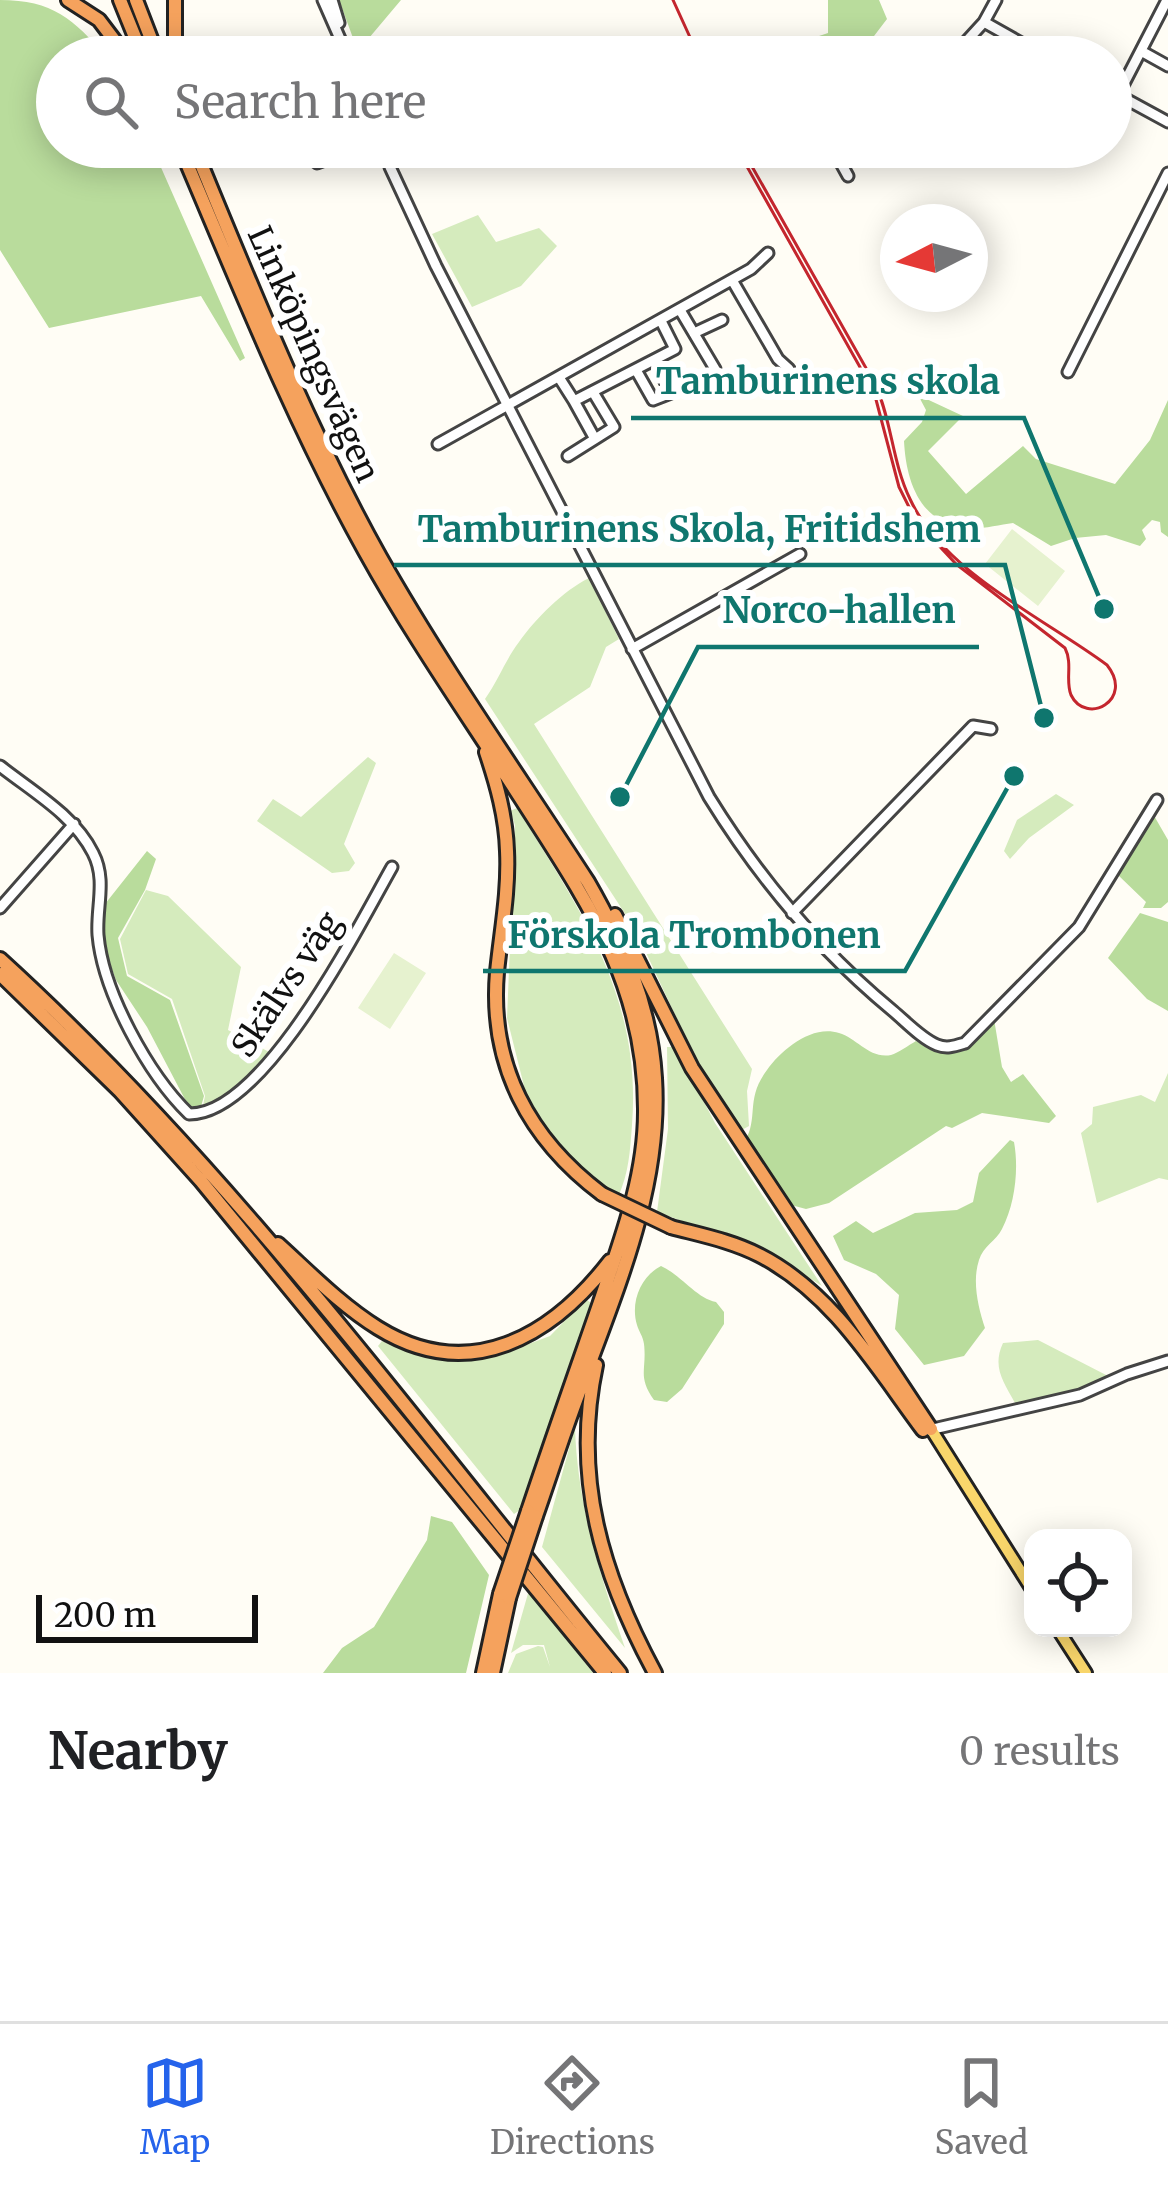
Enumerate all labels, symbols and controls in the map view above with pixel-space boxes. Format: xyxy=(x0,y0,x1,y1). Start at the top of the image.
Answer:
search box xyxy=(36,36,1132,168)
icon: search xyxy=(78,69,144,135)
text: Search here xyxy=(174,74,426,130)
north arrow xyxy=(880,204,988,312)
street label: Linköpingsvägen xyxy=(239,220,388,488)
callout: Tamburinens skola xyxy=(631,346,1024,418)
text: Tamburinens skola xyxy=(656,359,1000,404)
callout: Tamburinens Skola, Fritidshem xyxy=(394,493,1005,565)
text: Tamburinens Skola, Fritidshem xyxy=(417,507,981,552)
callout: Norco-hallen xyxy=(698,575,979,647)
text: Norco-hallen xyxy=(722,588,956,633)
callout: Förskola Trombonen xyxy=(483,899,905,971)
street label: Skälvs väg xyxy=(223,904,350,1065)
text: Förskola Trombonen xyxy=(507,913,881,958)
map controls xyxy=(1024,1529,1132,1637)
button: locate xyxy=(1024,1529,1132,1637)
scale bar xyxy=(36,1589,258,1642)
text: 200 m xyxy=(54,1595,156,1636)
text: Nearby xyxy=(48,1719,228,1783)
text: 0 results xyxy=(959,1727,1120,1776)
tab: Map xyxy=(140,2050,210,2163)
tab: Directions xyxy=(490,2050,655,2163)
tab: Saved xyxy=(935,2050,1028,2163)

